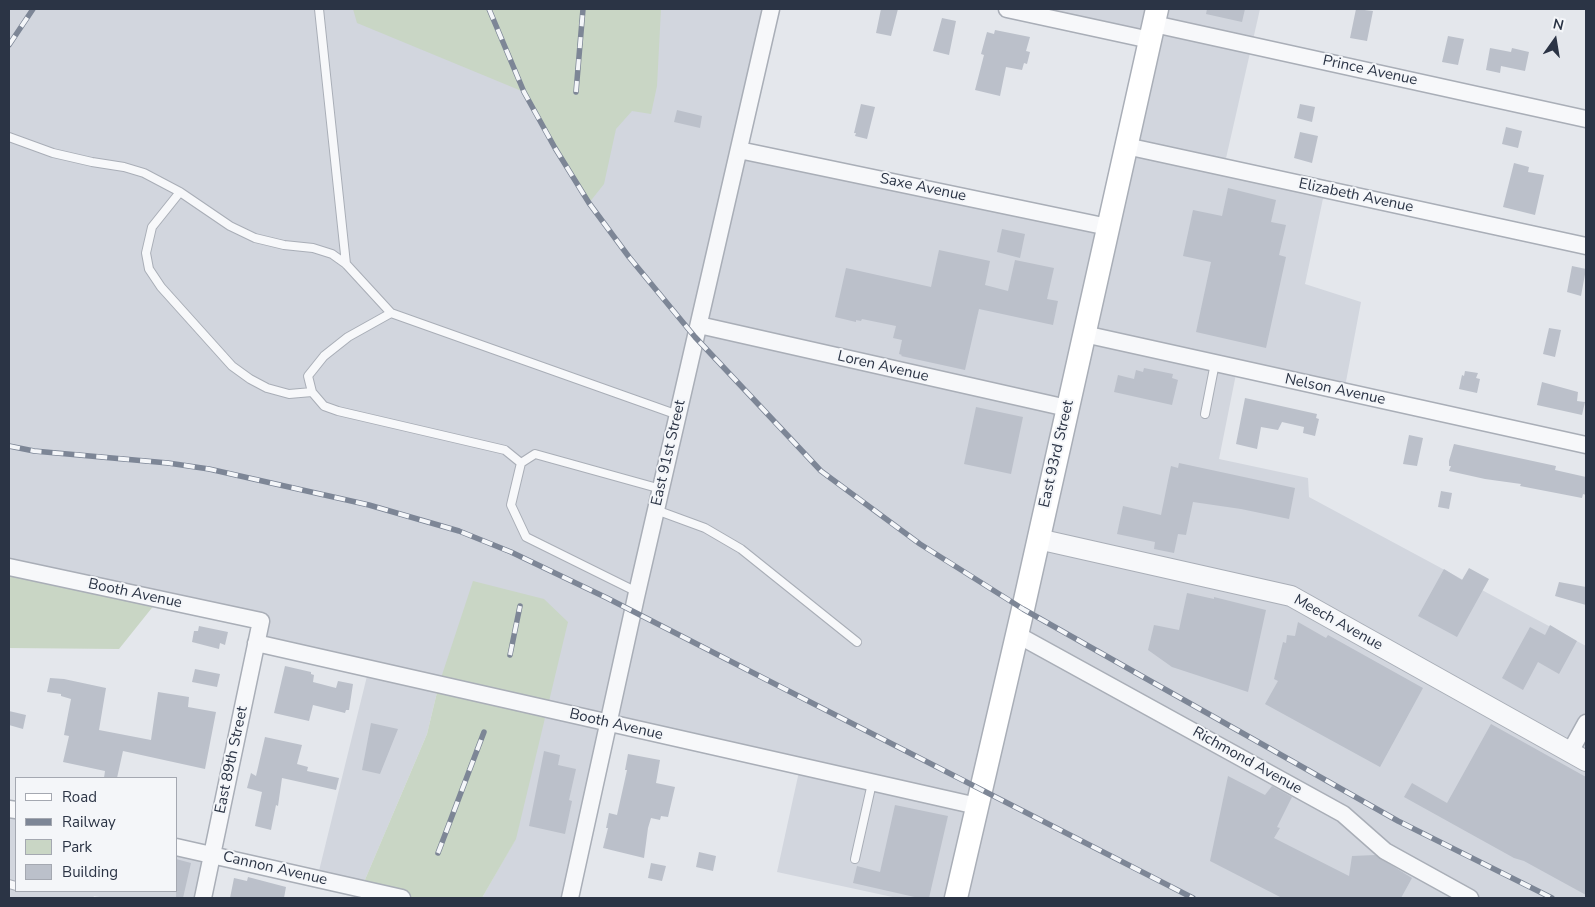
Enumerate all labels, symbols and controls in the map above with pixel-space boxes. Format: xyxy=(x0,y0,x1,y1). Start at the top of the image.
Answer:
text: N xyxy=(1551,14,1566,35)
north arrow xyxy=(1530,15,1580,65)
street label: Prince Avenue xyxy=(1321,52,1419,90)
street label: Saxe Avenue xyxy=(878,170,968,206)
street label: Elizabeth Avenue xyxy=(1297,175,1415,217)
street label: Loren Avenue xyxy=(836,348,930,386)
street label: Nelson Avenue xyxy=(1283,371,1387,409)
street label: East 91st Street xyxy=(648,398,690,508)
street label: East 93rd Street xyxy=(1036,399,1078,509)
street label: Booth Avenue xyxy=(86,575,184,613)
street label: Meech Avenue xyxy=(1290,591,1386,655)
street label: East 89th Street xyxy=(212,705,252,815)
street label: Booth Avenue xyxy=(567,705,665,745)
street label: Richmond Avenue xyxy=(1189,723,1305,799)
legend xyxy=(15,777,178,892)
text: Road xyxy=(62,787,97,807)
text: Railway xyxy=(62,812,116,832)
text: Park xyxy=(62,837,92,857)
street label: Cannon Avenue xyxy=(221,848,329,890)
text: Building xyxy=(62,862,118,882)

